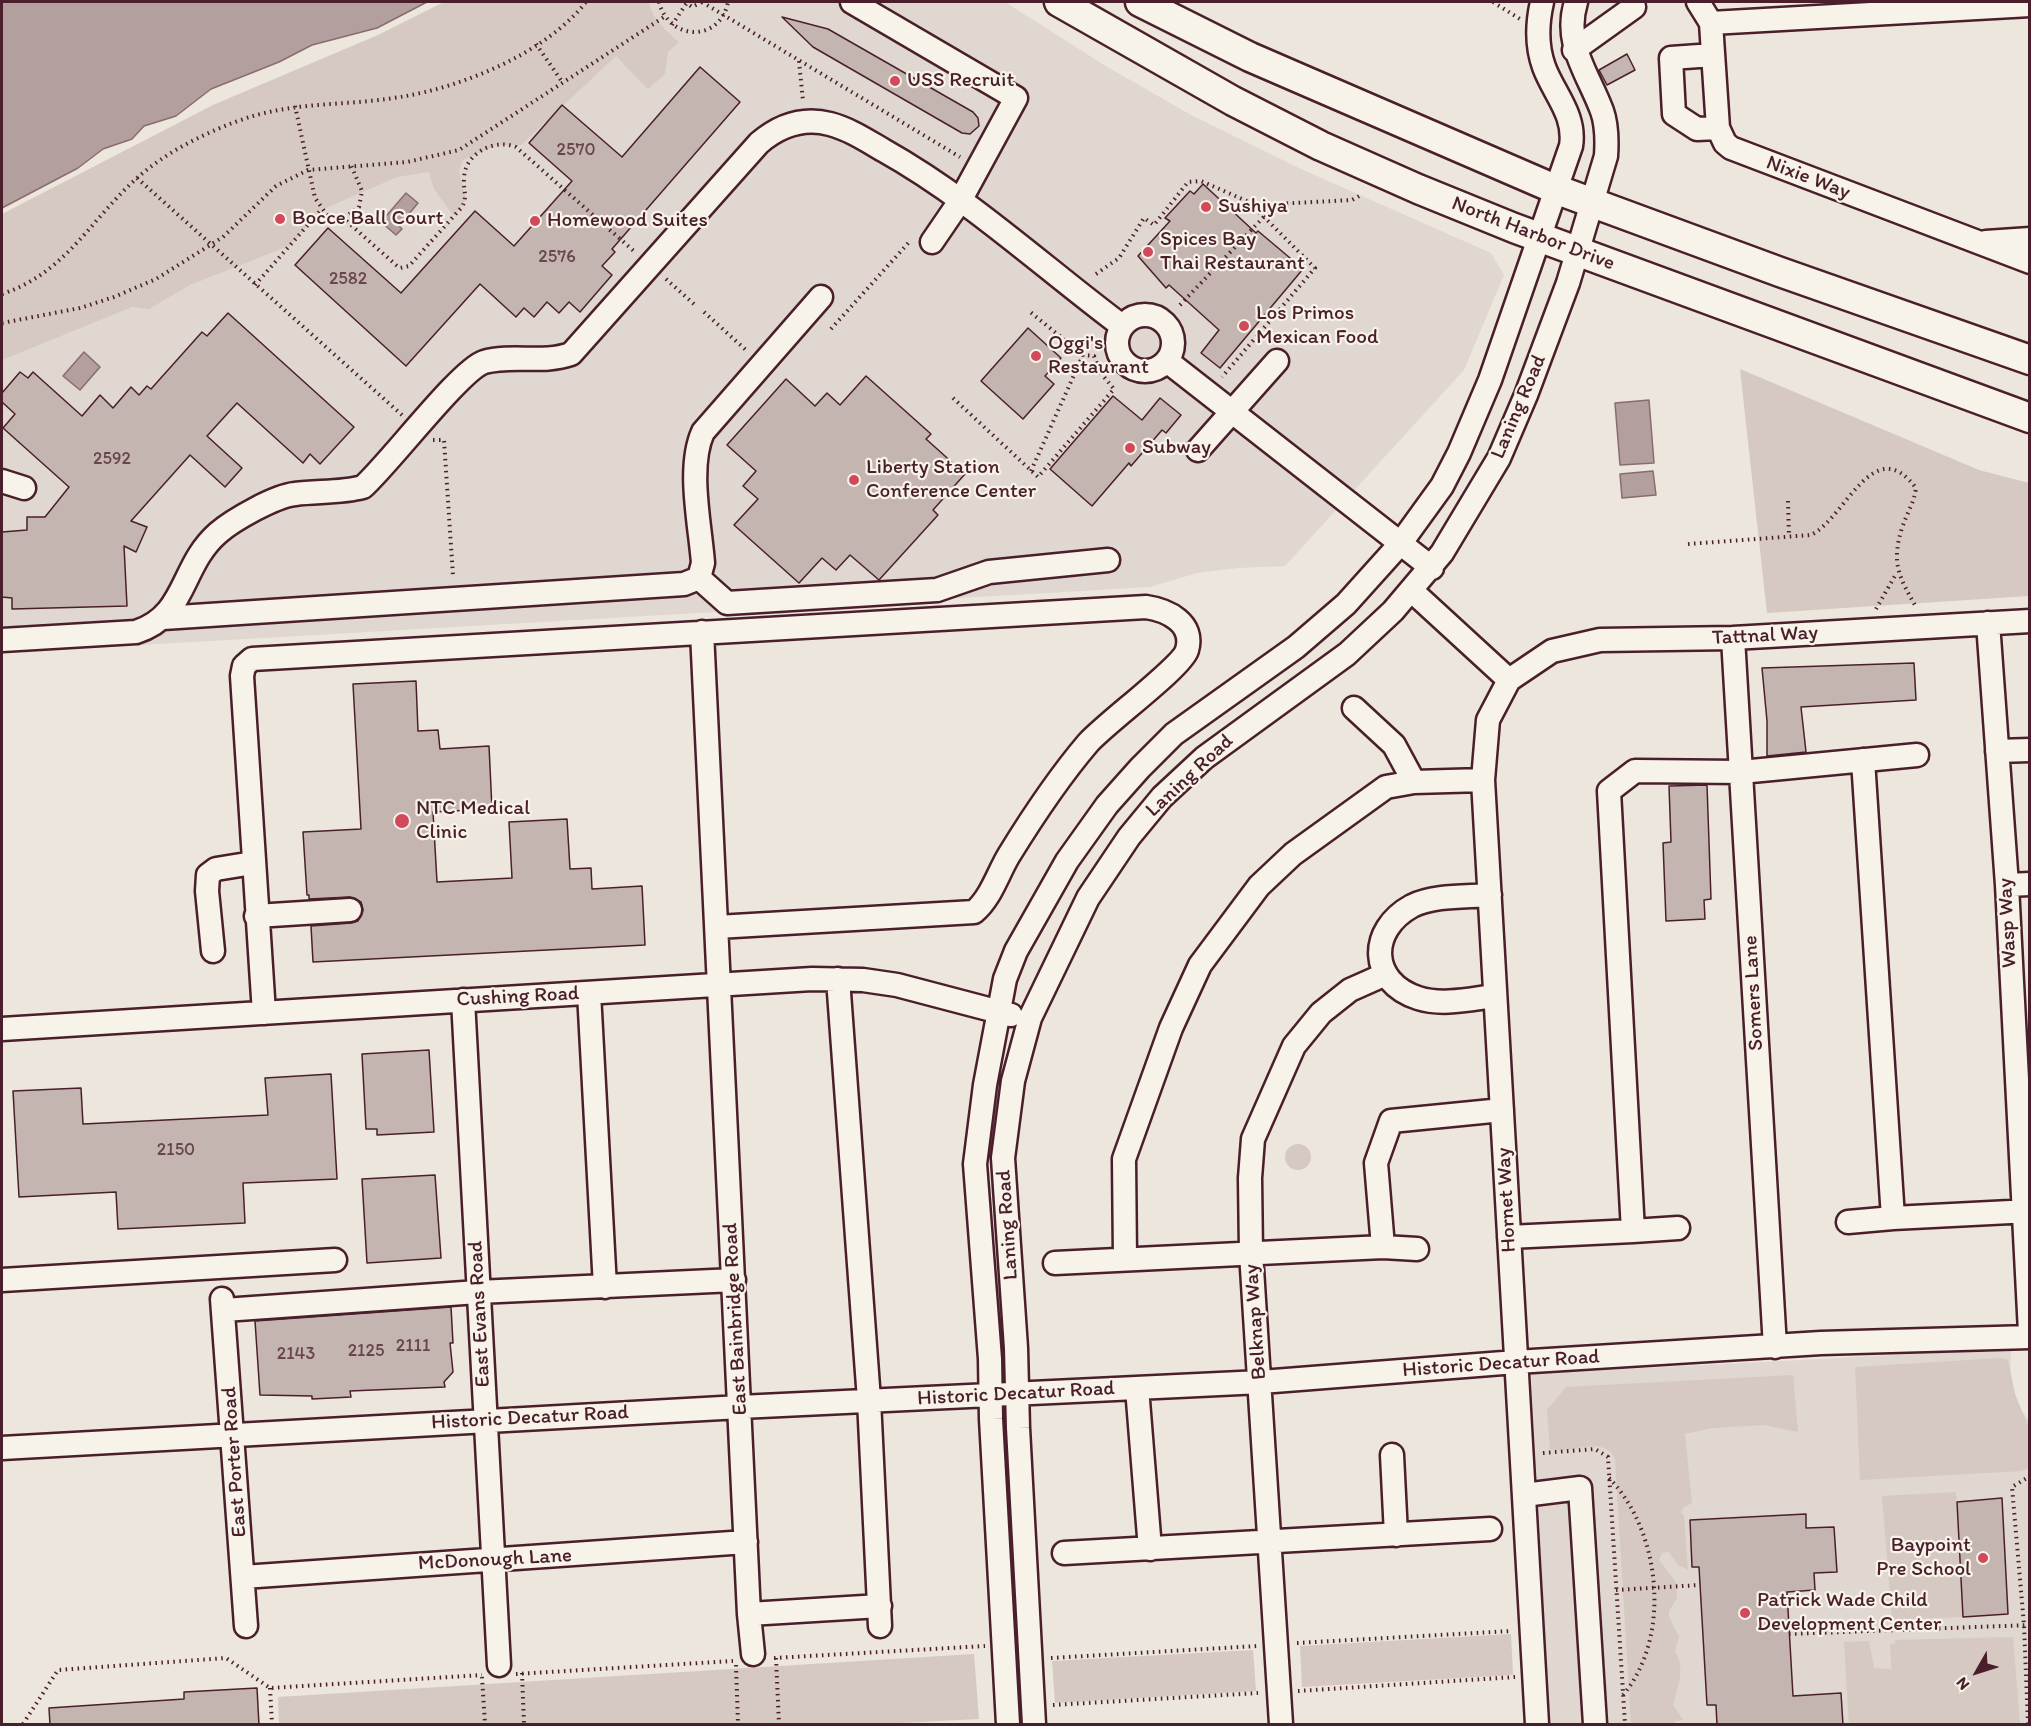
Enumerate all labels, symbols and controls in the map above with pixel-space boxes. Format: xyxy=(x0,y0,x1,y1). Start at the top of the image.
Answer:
place label: USS Recruit xyxy=(907,68,1014,94)
marker: USS Recruit xyxy=(888,74,902,88)
house number: 2570 xyxy=(557,139,595,161)
street label: Nixie Way xyxy=(1762,150,1854,206)
street label: North Harbor Drive xyxy=(1448,191,1618,277)
place label: Sushiya xyxy=(1218,194,1288,220)
marker: Sushiya xyxy=(1199,200,1213,214)
place label: Bocce Ball Court xyxy=(292,206,443,232)
place label: Homewood Suites xyxy=(547,208,708,234)
marker: Bocce Ball Court xyxy=(273,212,287,226)
marker: Homewood Suites xyxy=(528,214,542,228)
place label: Spices Bay Thai Restaurant xyxy=(1160,227,1305,277)
marker: Spices Bay Thai Restaurant xyxy=(1141,245,1155,259)
house number: 2576 xyxy=(538,246,576,268)
house number: 2582 xyxy=(329,268,367,290)
place label: Los Primos Mexican Food xyxy=(1256,301,1378,351)
marker: Los Primos Mexican Food xyxy=(1237,319,1251,333)
place label: Oggi's Restaurant xyxy=(1048,331,1149,381)
marker: Oggi's Restaurant xyxy=(1029,349,1043,363)
street label: Laning Road xyxy=(1486,351,1552,463)
place label: Subway xyxy=(1142,435,1211,461)
marker: Subway xyxy=(1123,441,1137,455)
house number: 2592 xyxy=(93,448,131,470)
place label: Liberty Station Conference Center xyxy=(866,455,1036,505)
marker: Liberty Station Conference Center xyxy=(847,473,861,487)
street label: Tattnal Way xyxy=(1711,621,1819,651)
street label: Laning Road xyxy=(1141,729,1239,823)
place label: NTC Medical Clinic xyxy=(416,796,530,846)
marker: NTC Medical Clinic xyxy=(393,812,411,830)
street label: Wasp Way xyxy=(1993,877,2023,969)
street label: Somers Lane xyxy=(1738,935,1770,1051)
street label: Cushing Road xyxy=(456,981,580,1013)
house number: 2150 xyxy=(157,1139,195,1161)
street label: Hornet Way xyxy=(1492,1147,1522,1253)
street label: Laning Road xyxy=(992,1169,1024,1281)
street label: East Bainbridge Road xyxy=(718,1222,754,1416)
street label: East Evans Road xyxy=(464,1240,496,1388)
street label: Belknap Way xyxy=(1239,1263,1273,1381)
house number: 2111 xyxy=(396,1335,430,1357)
house number: 2125 xyxy=(348,1340,384,1362)
house number: 2143 xyxy=(277,1343,315,1365)
street label: Historic Decatur Road xyxy=(1401,1345,1601,1383)
street label: Historic Decatur Road xyxy=(917,1376,1115,1412)
street label: East Porter Road xyxy=(217,1386,253,1538)
street label: Historic Decatur Road xyxy=(431,1400,629,1436)
place label: Baypoint Pre School xyxy=(1876,1533,1971,1583)
street label: McDonough Lane xyxy=(417,1543,573,1577)
marker: Baypoint Pre School xyxy=(1976,1551,1990,1565)
place label: Patrick Wade Child Development Center xyxy=(1757,1588,1941,1638)
marker: Patrick Wade Child Development Center xyxy=(1738,1606,1752,1620)
north arrow xyxy=(1947,1642,2007,1702)
text: N xyxy=(1952,1673,1973,1694)

